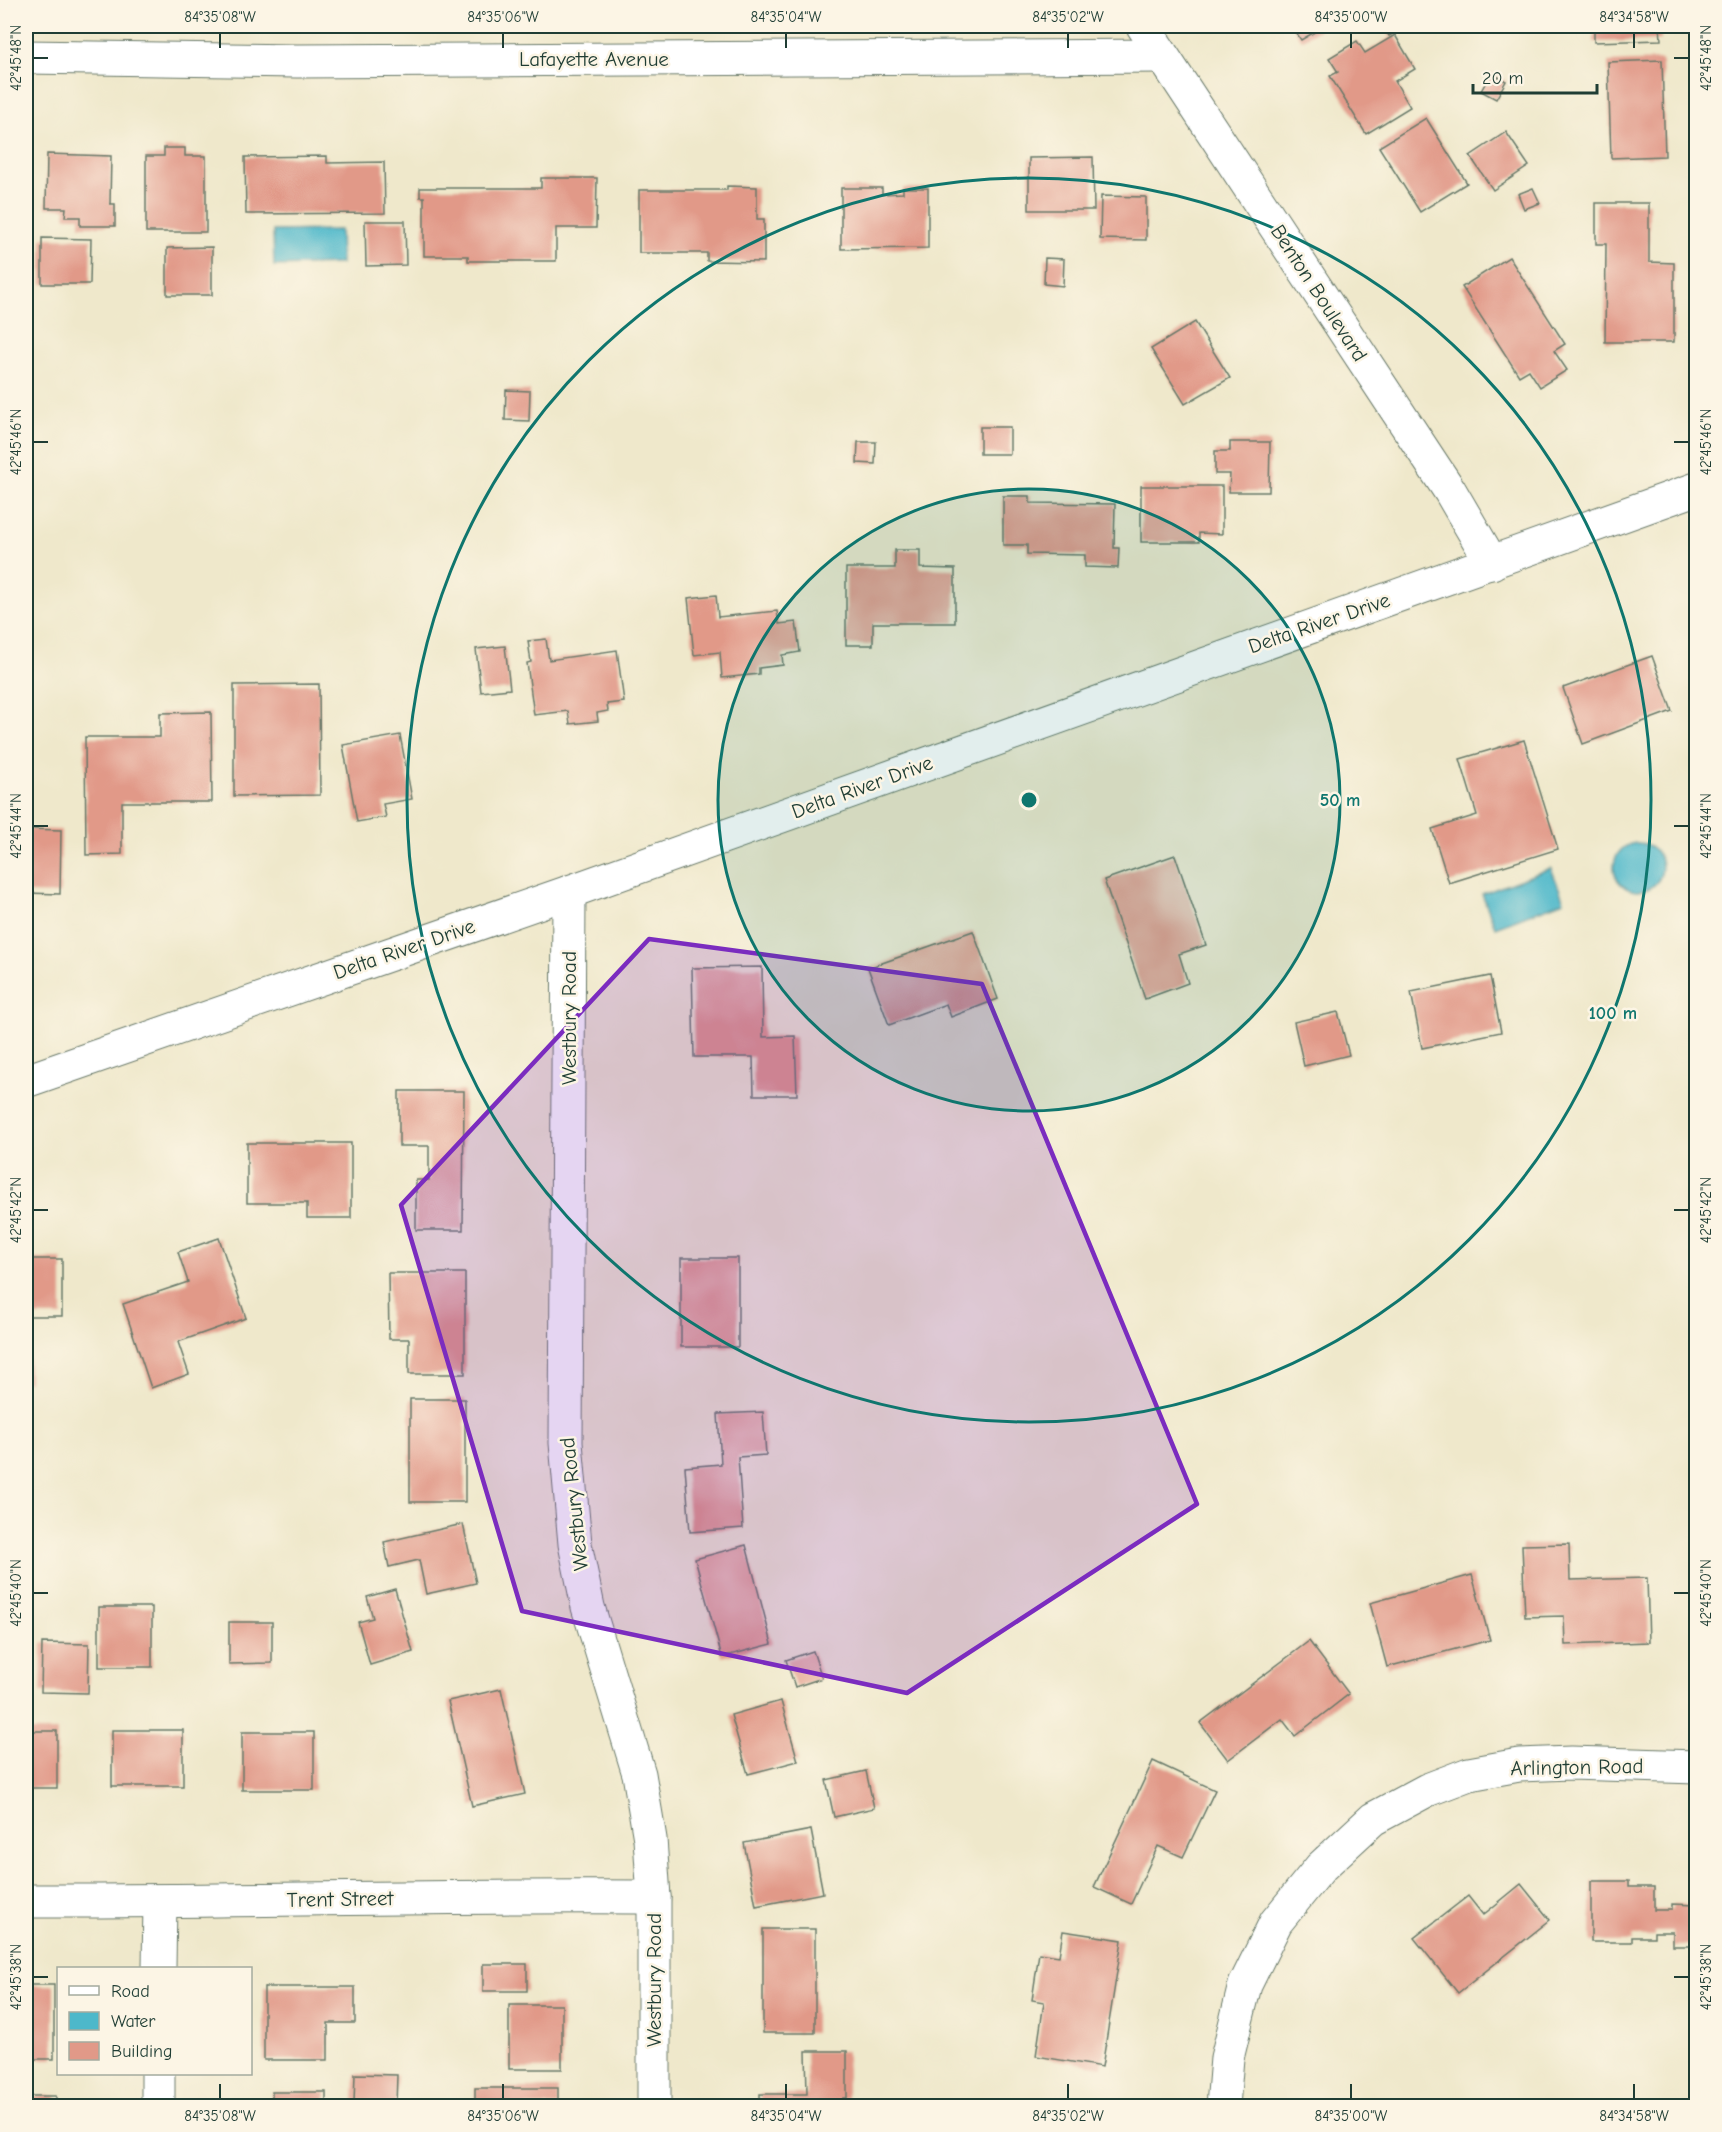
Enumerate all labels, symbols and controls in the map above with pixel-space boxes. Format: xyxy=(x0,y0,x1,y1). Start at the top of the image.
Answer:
text: 84°35'08"W xyxy=(184,8,256,26)
text: 84°35'06"W xyxy=(467,8,539,26)
text: 84°35'04"W xyxy=(751,8,821,26)
text: 84°35'02"W xyxy=(1032,8,1104,26)
text: 84°35'00"W xyxy=(1315,8,1387,26)
text: 84°34'58"W xyxy=(1599,8,1669,26)
text: 42°45'48"N xyxy=(7,25,25,91)
text: 42°45'48"N xyxy=(1697,25,1715,91)
street label: Lafayette Avenue xyxy=(519,47,669,71)
scale bar xyxy=(1473,57,1598,95)
text: 20 m xyxy=(1482,68,1523,89)
street label: Benton Boulevard xyxy=(1266,220,1372,366)
text: 42°45'46"N xyxy=(7,409,25,475)
text: 42°45'46"N xyxy=(1697,409,1715,475)
street label: Delta River Drive xyxy=(1245,588,1393,658)
street label: Delta River Drive xyxy=(788,750,936,824)
centre of rings xyxy=(1019,790,1039,810)
text: 50 m xyxy=(1320,790,1360,811)
text: 42°45'44"N xyxy=(7,793,25,859)
text: 42°45'44"N xyxy=(1697,793,1715,859)
street label: Delta River Drive xyxy=(330,914,478,984)
street label: Westbury Road xyxy=(557,951,581,1085)
text: 100 m xyxy=(1589,1003,1637,1024)
text: 42°45'42"N xyxy=(7,1177,25,1243)
text: 42°45'42"N xyxy=(1697,1177,1715,1243)
street label: Westbury Road xyxy=(555,1436,593,1572)
text: 42°45'40"N xyxy=(7,1559,25,1627)
text: 42°45'40"N xyxy=(1697,1559,1715,1627)
street label: Arlington Road xyxy=(1510,1754,1644,1780)
street label: Trent Street xyxy=(286,1886,395,1912)
street label: Westbury Road xyxy=(642,1913,666,2047)
text: 42°45'38"N xyxy=(7,1944,25,2010)
text: 42°45'38"N xyxy=(1697,1944,1715,2010)
legend xyxy=(57,1967,252,2075)
text: Road xyxy=(111,1981,150,2002)
text: Water xyxy=(111,2011,156,2032)
text: Building xyxy=(111,2041,173,2062)
text: 84°35'08"W xyxy=(184,2107,256,2125)
text: 84°35'06"W xyxy=(467,2107,539,2125)
text: 84°35'04"W xyxy=(751,2107,821,2125)
text: 84°35'02"W xyxy=(1032,2107,1104,2125)
text: 84°35'00"W xyxy=(1315,2107,1387,2125)
text: 84°34'58"W xyxy=(1599,2107,1669,2125)

